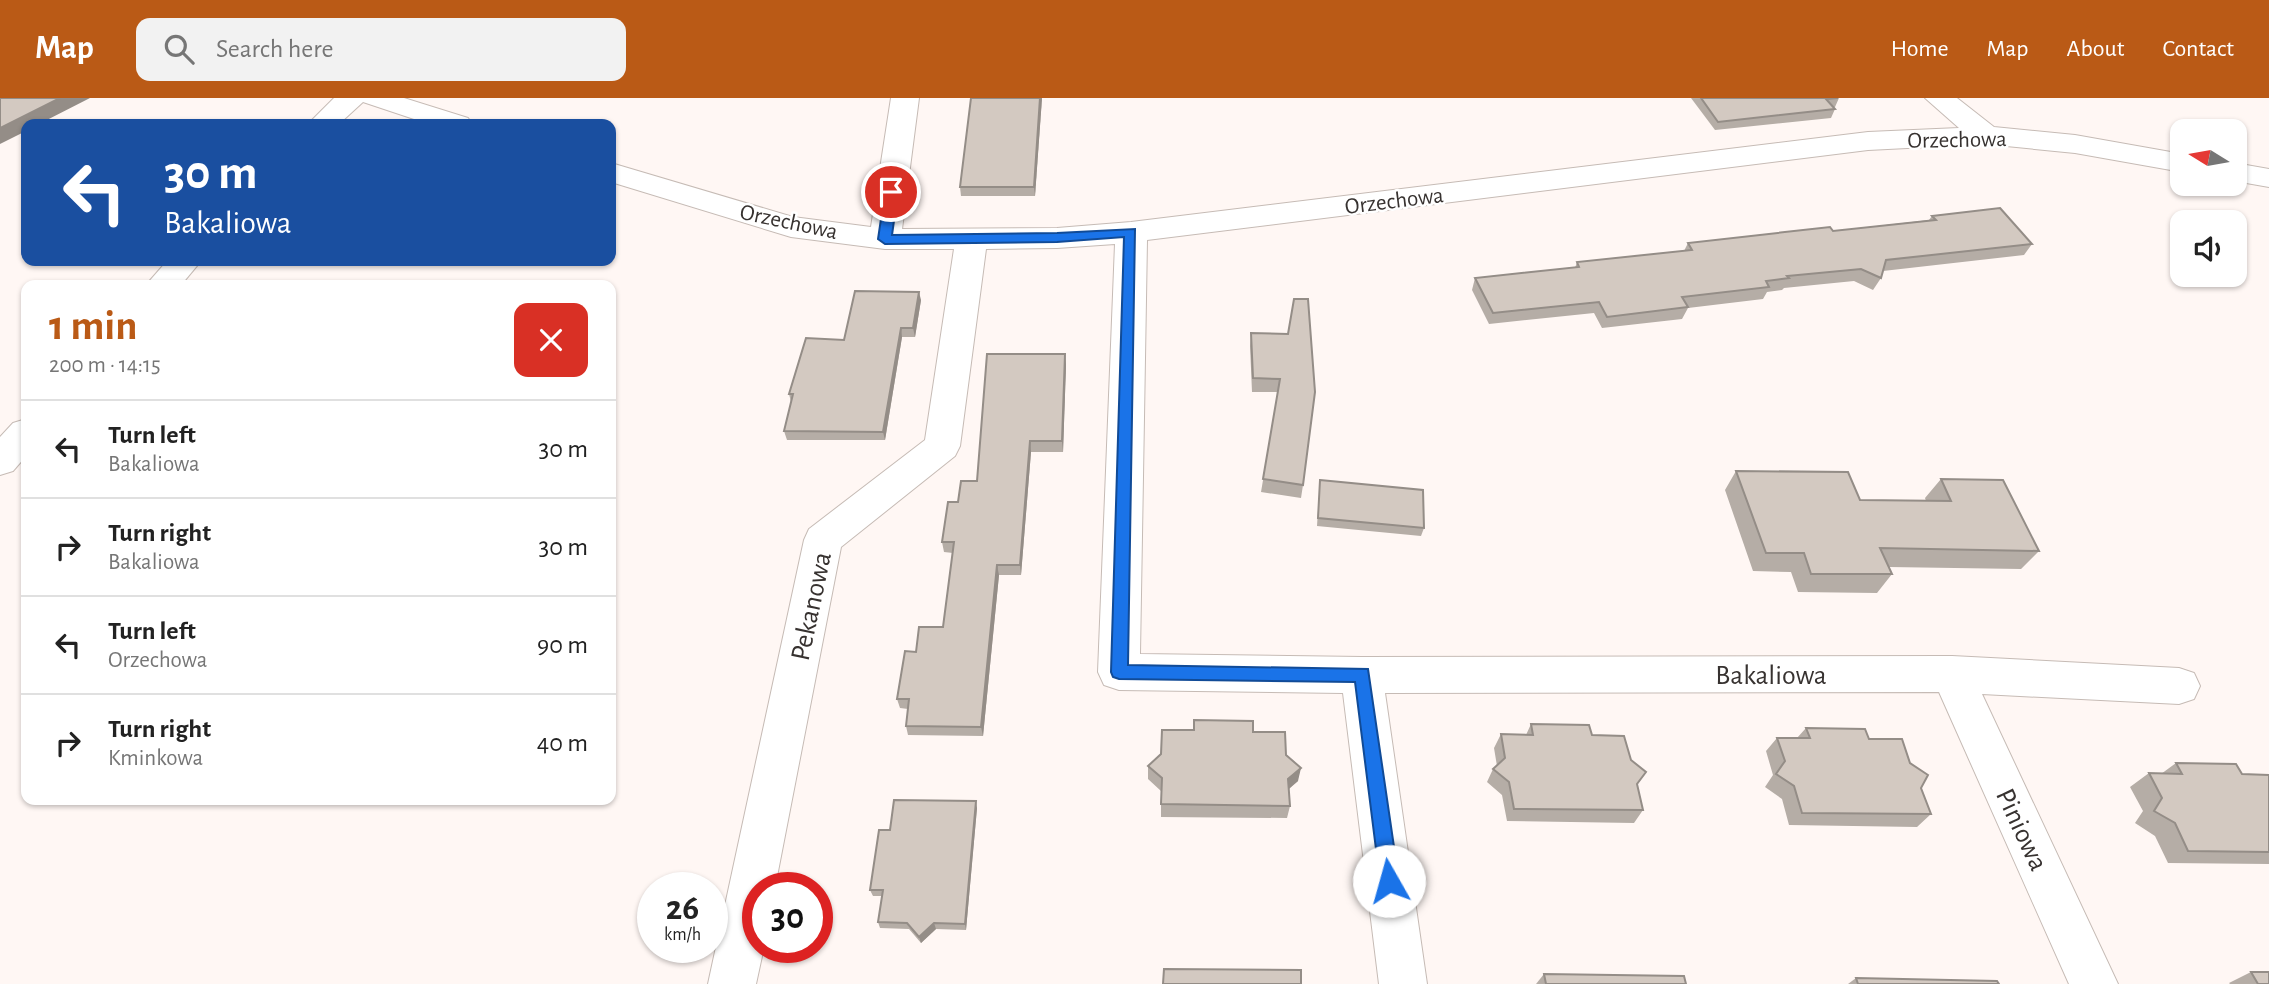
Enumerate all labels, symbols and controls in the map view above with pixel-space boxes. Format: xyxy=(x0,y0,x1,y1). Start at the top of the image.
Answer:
search box xyxy=(136,18,626,81)
icon: search xyxy=(160,30,198,68)
text: Map xyxy=(35,32,94,65)
text: Search here xyxy=(216,36,334,62)
text: Home xyxy=(1891,37,1949,61)
text: Map xyxy=(1987,37,2029,61)
text: About xyxy=(2067,37,2124,61)
text: Contact xyxy=(2162,37,2234,61)
north arrow xyxy=(2170,119,2247,196)
map controls xyxy=(2170,119,2247,287)
street label: Orzechowa xyxy=(1907,128,2007,153)
icon: left xyxy=(49,147,140,238)
text: 30 m xyxy=(164,149,258,198)
pin xyxy=(861,162,921,222)
icon: arrive xyxy=(872,173,910,211)
street label: Orzechowa xyxy=(1343,184,1445,219)
street label: Orzechowa xyxy=(738,201,840,244)
text: Bakaliowa xyxy=(164,207,291,239)
button: sound xyxy=(2170,210,2247,287)
button: close xyxy=(514,303,588,377)
text: 1 min xyxy=(49,305,138,347)
text: 200 m · 14:15 xyxy=(49,354,161,377)
text: Turn left xyxy=(108,422,196,448)
icon: left xyxy=(49,430,87,468)
text: 30 m xyxy=(538,436,588,462)
text: Bakaliowa xyxy=(108,453,200,476)
text: Turn right xyxy=(108,520,211,546)
icon: right xyxy=(49,528,87,566)
text: 30 m xyxy=(538,534,588,560)
street label: Pekanowa xyxy=(787,549,837,663)
text: Bakaliowa xyxy=(108,551,200,574)
text: Turn left xyxy=(108,618,196,644)
icon: left xyxy=(49,626,87,664)
text: 90 m xyxy=(537,632,588,658)
text: Orzechowa xyxy=(108,649,207,672)
street label: Bakaliowa xyxy=(1715,662,1827,690)
text: Turn right xyxy=(108,716,211,742)
icon: right xyxy=(49,724,87,762)
text: 40 m xyxy=(537,730,588,756)
text: Kminkowa xyxy=(108,747,203,770)
street label: Piniowa xyxy=(1990,784,2052,875)
position arrow xyxy=(1352,844,1426,918)
speed limit sign: 30 xyxy=(742,872,833,963)
text: 26 xyxy=(666,891,699,926)
text: km/h xyxy=(664,926,701,944)

